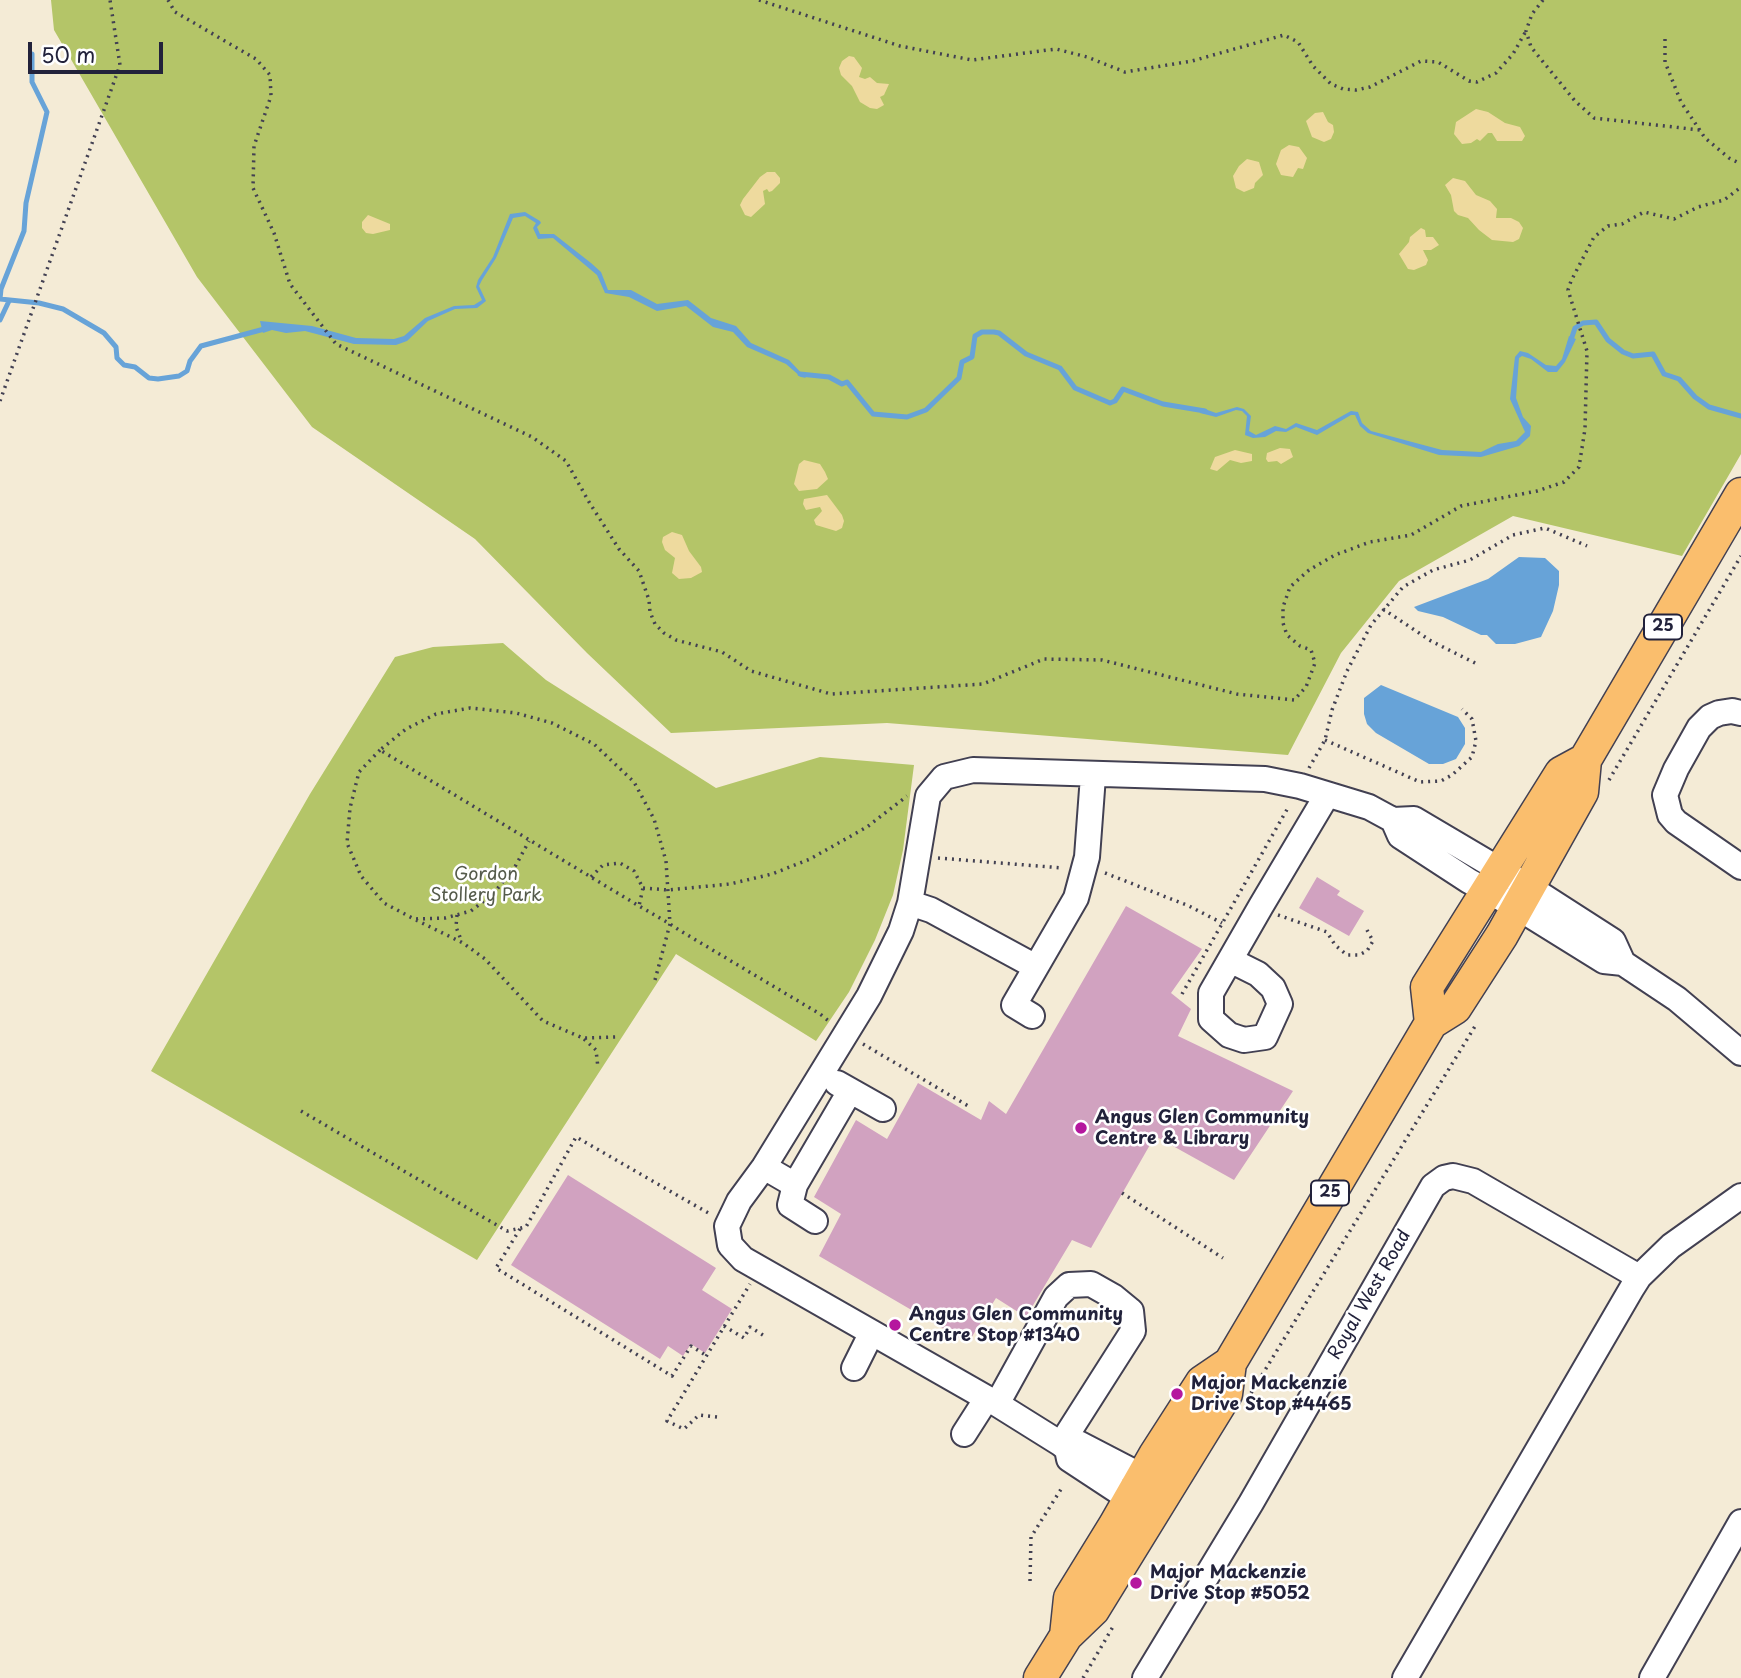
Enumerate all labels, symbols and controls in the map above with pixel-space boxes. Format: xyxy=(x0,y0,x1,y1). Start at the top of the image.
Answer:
scale bar xyxy=(32,28,166,72)
text: 50 m xyxy=(41,38,95,70)
road number: 25 xyxy=(1644,614,1682,640)
park label: Gordon Stollery Park xyxy=(430,864,542,906)
place label: Angus Glen Community Centre & Library xyxy=(1095,1107,1309,1150)
marker: Angus Glen Community Centre & Library xyxy=(1073,1120,1089,1136)
road number: 25 xyxy=(1311,1180,1349,1205)
street label: Royal West Road xyxy=(1324,1226,1416,1364)
place label: Angus Glen Community Centre Stop #1340 xyxy=(909,1304,1123,1346)
marker: Angus Glen Community Centre Stop #1340 xyxy=(887,1317,903,1333)
place label: Major Mackenzie Drive Stop #4465 xyxy=(1191,1373,1352,1416)
marker: Major Mackenzie Drive Stop #4465 xyxy=(1169,1386,1185,1402)
place label: Major Mackenzie Drive Stop #5052 xyxy=(1150,1562,1310,1604)
marker: Major Mackenzie Drive Stop #5052 xyxy=(1128,1575,1144,1591)

